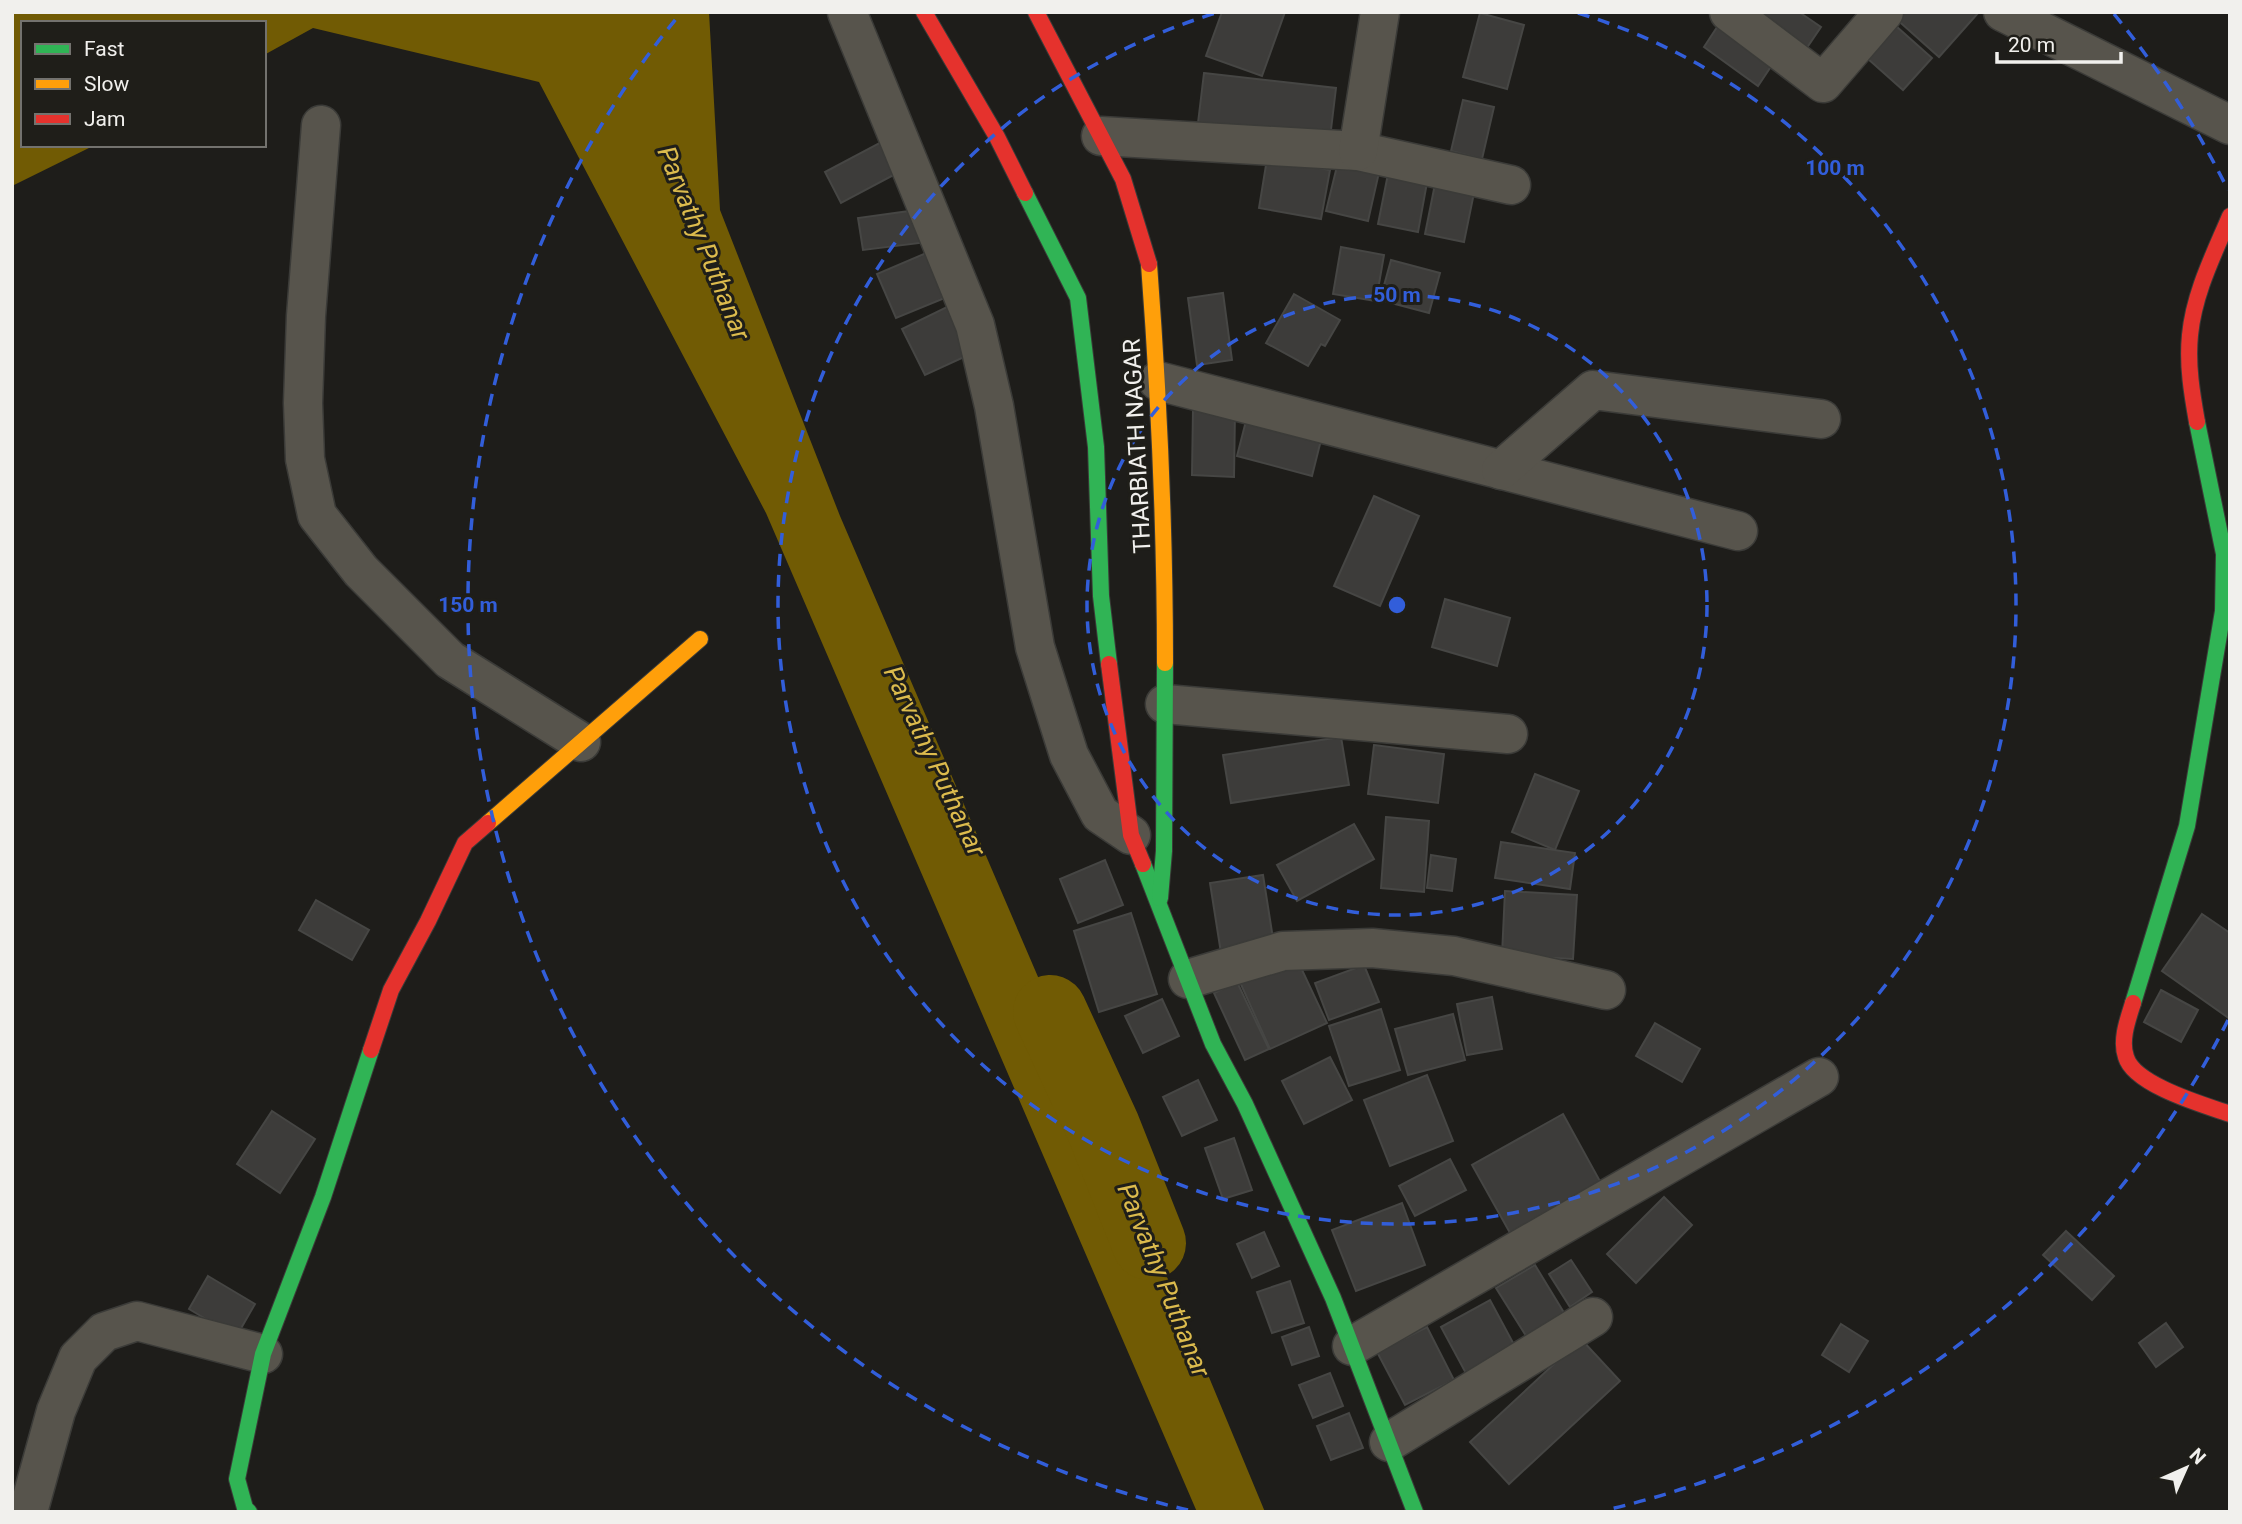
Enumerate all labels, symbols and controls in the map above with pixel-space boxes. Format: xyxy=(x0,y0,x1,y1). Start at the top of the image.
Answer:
legend xyxy=(21,21,266,147)
scale bar xyxy=(1997,21,2121,65)
text: 20 m xyxy=(2008,33,2055,57)
text: Fast xyxy=(84,37,125,61)
text: Slow xyxy=(84,72,130,96)
text: Jam xyxy=(84,107,125,131)
water label: Parvathy Puthanar xyxy=(651,142,757,346)
text: 100 m xyxy=(1805,156,1865,180)
text: 50 m xyxy=(1373,283,1421,307)
street label: THARBIATH NAGAR xyxy=(1117,338,1157,554)
text: 150 m xyxy=(438,593,498,617)
centre of rings xyxy=(1385,593,1409,617)
water label: Parvathy Puthanar xyxy=(878,661,993,862)
water label: Parvathy Puthanar xyxy=(1111,1179,1217,1383)
north arrow xyxy=(2151,1433,2221,1503)
text: N xyxy=(2185,1443,2211,1469)

